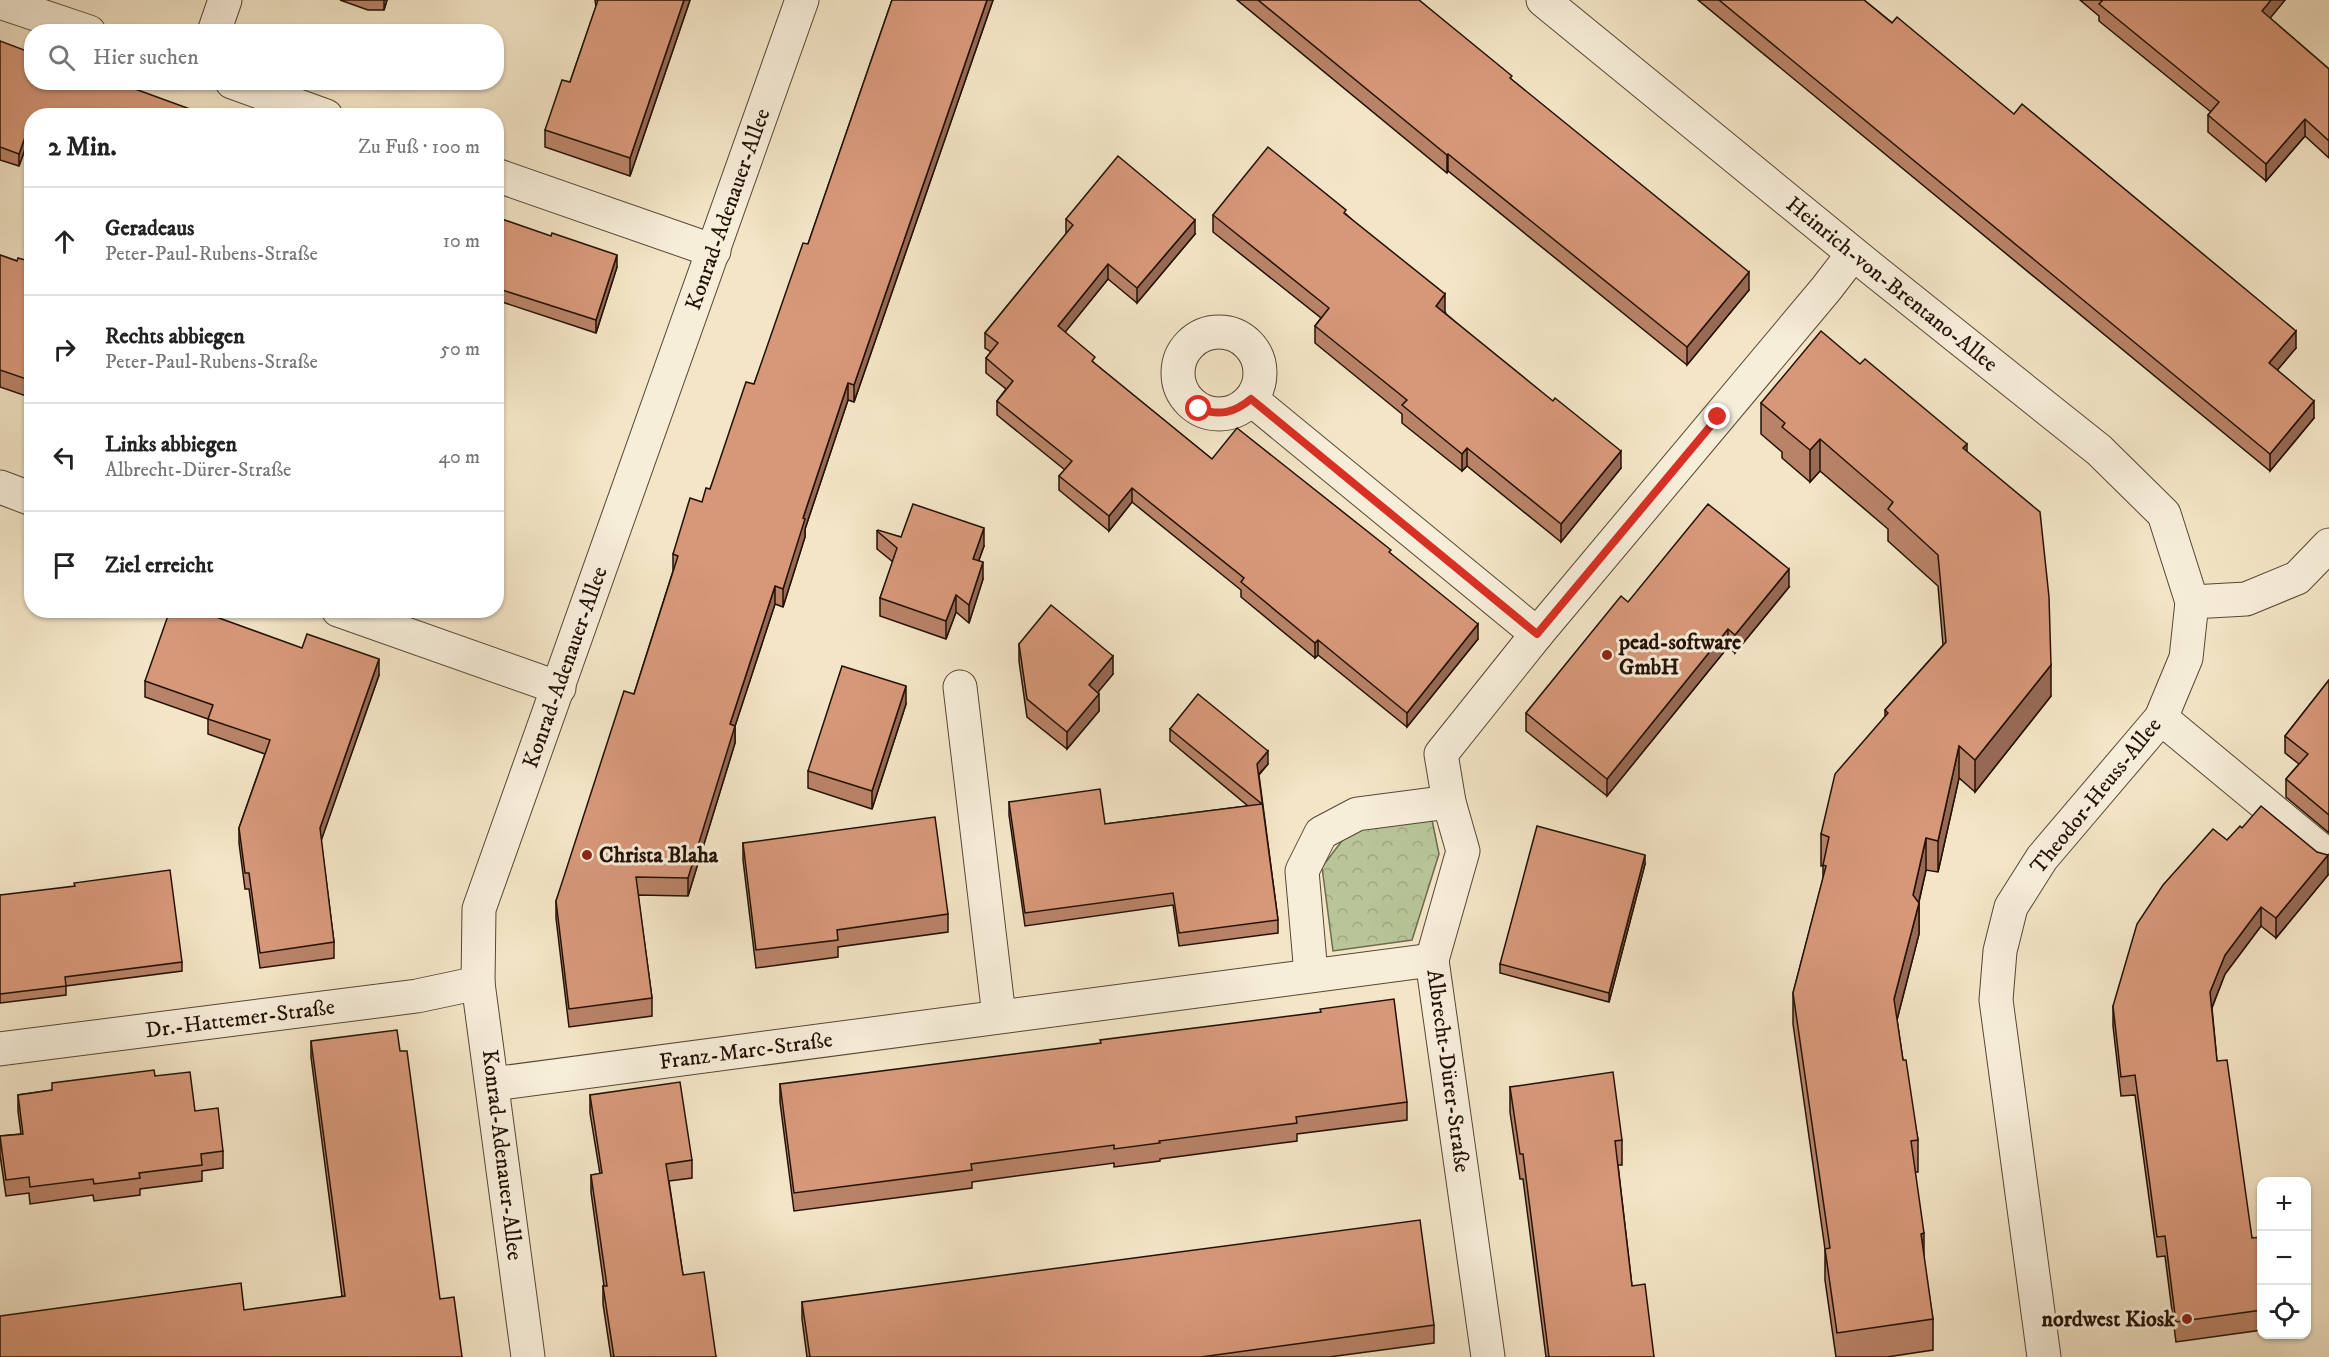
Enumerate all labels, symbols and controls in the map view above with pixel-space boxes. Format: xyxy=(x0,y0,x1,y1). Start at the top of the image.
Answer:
search box xyxy=(24,24,504,90)
icon: search xyxy=(45,41,78,74)
text: Hier suchen xyxy=(93,44,199,71)
street label: Konrad-Adenauer-Allee xyxy=(679,105,776,314)
text: 2 Min. xyxy=(48,131,117,164)
text: Zu Fuß · 100 m xyxy=(358,135,480,160)
street label: Heinrich-von-Brentano-Allee xyxy=(1781,191,2003,378)
text: Geradeaus xyxy=(105,215,194,242)
icon: ahead xyxy=(48,225,81,258)
text: 10 m xyxy=(443,229,480,254)
text: Peter-Paul-Rubens-Straße xyxy=(105,242,318,267)
text: Rechts abbiegen xyxy=(105,323,245,350)
icon: right xyxy=(48,333,81,366)
text: 50 m xyxy=(440,337,480,362)
text: Peter-Paul-Rubens-Straße xyxy=(105,350,318,375)
route start xyxy=(1185,395,1211,421)
route end xyxy=(1704,403,1730,429)
text: Links abbiegen xyxy=(105,431,237,458)
icon: left xyxy=(48,441,81,474)
text: 40 m xyxy=(438,445,480,470)
text: Albrecht-Dürer-Straße xyxy=(105,458,291,483)
icon: arrive xyxy=(48,549,81,582)
text: Ziel erreicht xyxy=(105,552,213,579)
street label: Konrad-Adenauer-Allee xyxy=(517,563,613,772)
place label: pead-software GmbH xyxy=(1618,629,1741,681)
marker: pead-software GmbH xyxy=(1600,648,1614,662)
street label: Theodor-Heuss-Allee xyxy=(2025,712,2167,880)
place label: Christa Blaha xyxy=(599,842,719,869)
marker: Christa Blaha xyxy=(580,848,594,862)
street label: Albrecht-Dürer-Straße xyxy=(1420,968,1476,1174)
street label: Dr.-Hattemer-Straße xyxy=(144,993,336,1044)
street label: Franz-Marc-Straße xyxy=(658,1026,834,1075)
street label: Konrad-Adenauer-Allee xyxy=(476,1048,528,1262)
map controls xyxy=(2257,1177,2311,1339)
button: + xyxy=(2257,1177,2311,1231)
button: − xyxy=(2257,1231,2311,1285)
button: locate xyxy=(2257,1285,2311,1339)
place label: nordwest Kiosk xyxy=(2042,1306,2176,1333)
marker: nordwest Kiosk xyxy=(2180,1312,2194,1326)

